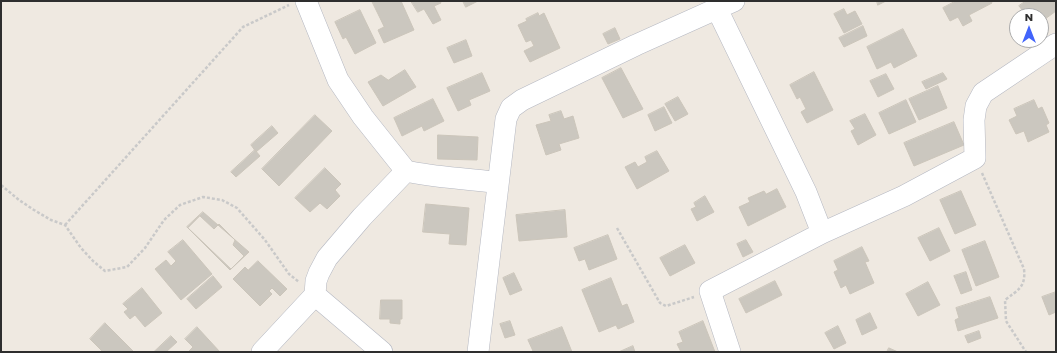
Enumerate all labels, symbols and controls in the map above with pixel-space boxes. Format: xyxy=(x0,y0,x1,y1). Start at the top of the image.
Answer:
north arrow xyxy=(1009,8,1049,48)
text: N xyxy=(1025,9,1033,25)

